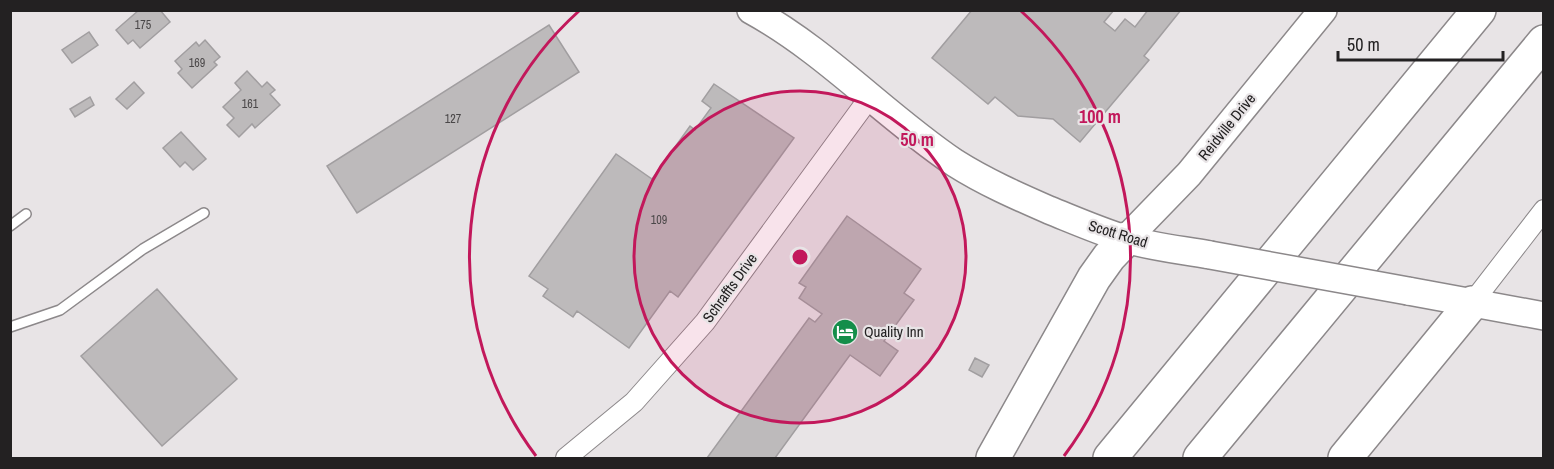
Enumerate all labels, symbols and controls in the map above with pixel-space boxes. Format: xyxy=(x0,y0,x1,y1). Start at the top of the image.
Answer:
house number: 175 xyxy=(135,17,152,33)
scale bar xyxy=(1338,24,1503,62)
text: 50 m xyxy=(1347,32,1380,57)
house number: 169 xyxy=(189,55,205,71)
street label: Reidville Drive xyxy=(1193,89,1260,165)
house number: 161 xyxy=(242,96,259,112)
text: 100 m xyxy=(1079,104,1121,129)
house number: 127 xyxy=(445,111,462,127)
text: 50 m xyxy=(900,127,934,152)
house number: 109 xyxy=(651,212,667,228)
street label: Scott Road xyxy=(1086,215,1150,252)
centre of rings xyxy=(790,247,810,267)
street label: Schraffts Drive xyxy=(697,249,762,327)
hotel icon: Quality Inn xyxy=(830,317,860,347)
place label: Quality Inn xyxy=(864,321,924,342)

